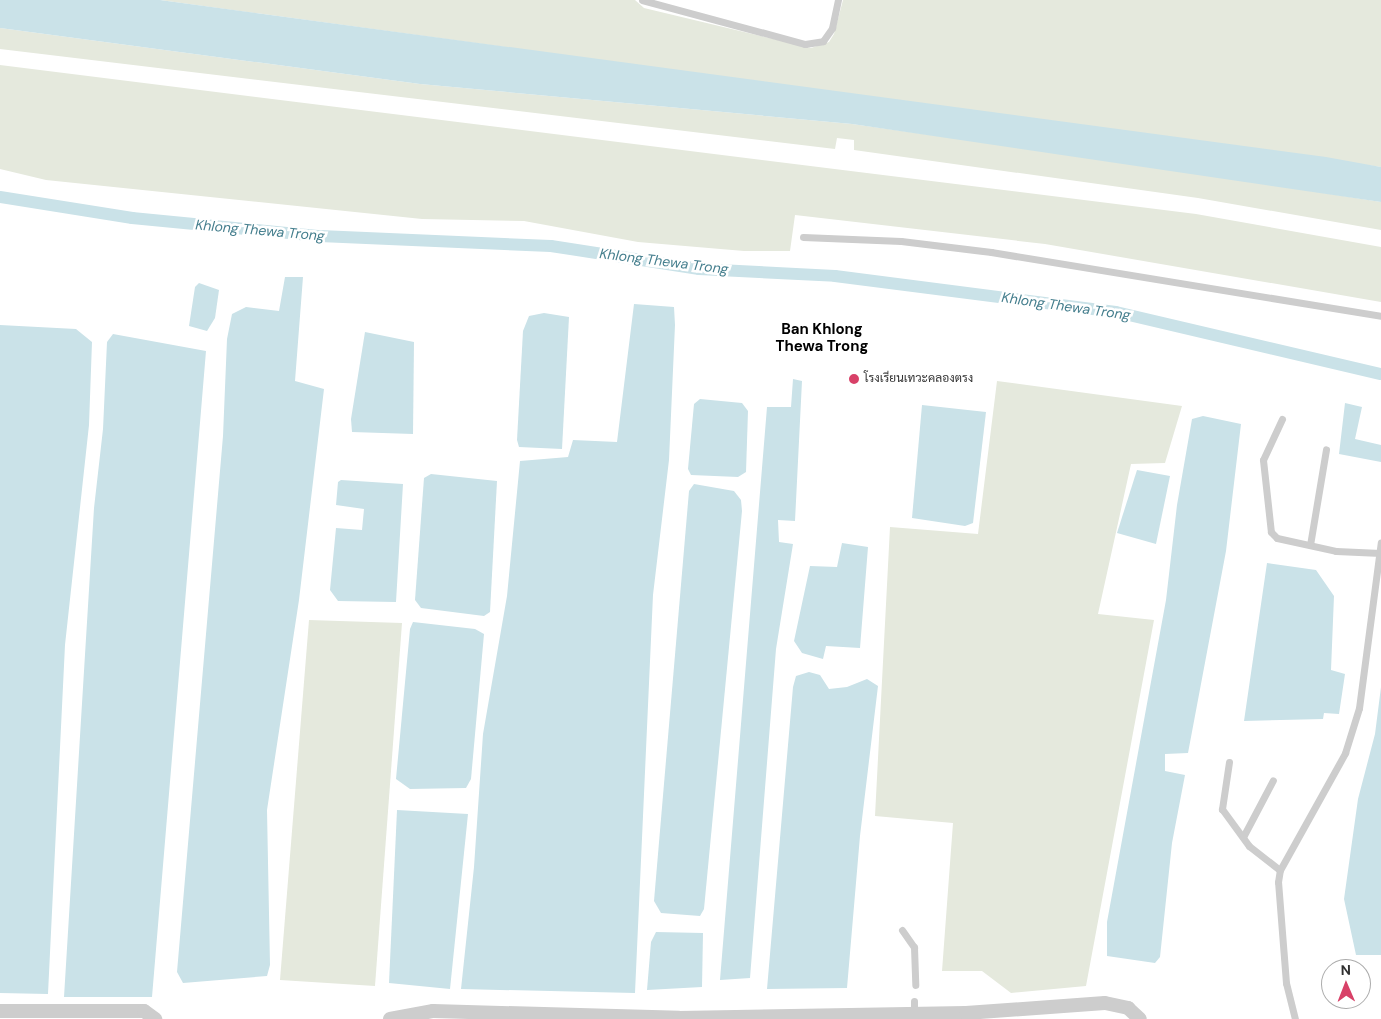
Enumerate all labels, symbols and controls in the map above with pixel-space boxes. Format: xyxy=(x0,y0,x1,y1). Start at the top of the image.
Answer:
water label: Khlong Thewa Trong xyxy=(195,216,325,244)
water label: Khlong Thewa Trong xyxy=(599,245,729,277)
water label: Khlong Thewa Trong xyxy=(1001,289,1131,323)
district label: Ban Khlong Thewa Trong xyxy=(776,320,868,355)
place label: โรงเรียนเทวะคลองตรง xyxy=(864,372,973,386)
marker: โรงเรียนเทวะคลองตรง xyxy=(848,373,860,385)
north arrow xyxy=(1321,959,1371,1009)
text: N xyxy=(1340,961,1351,979)

